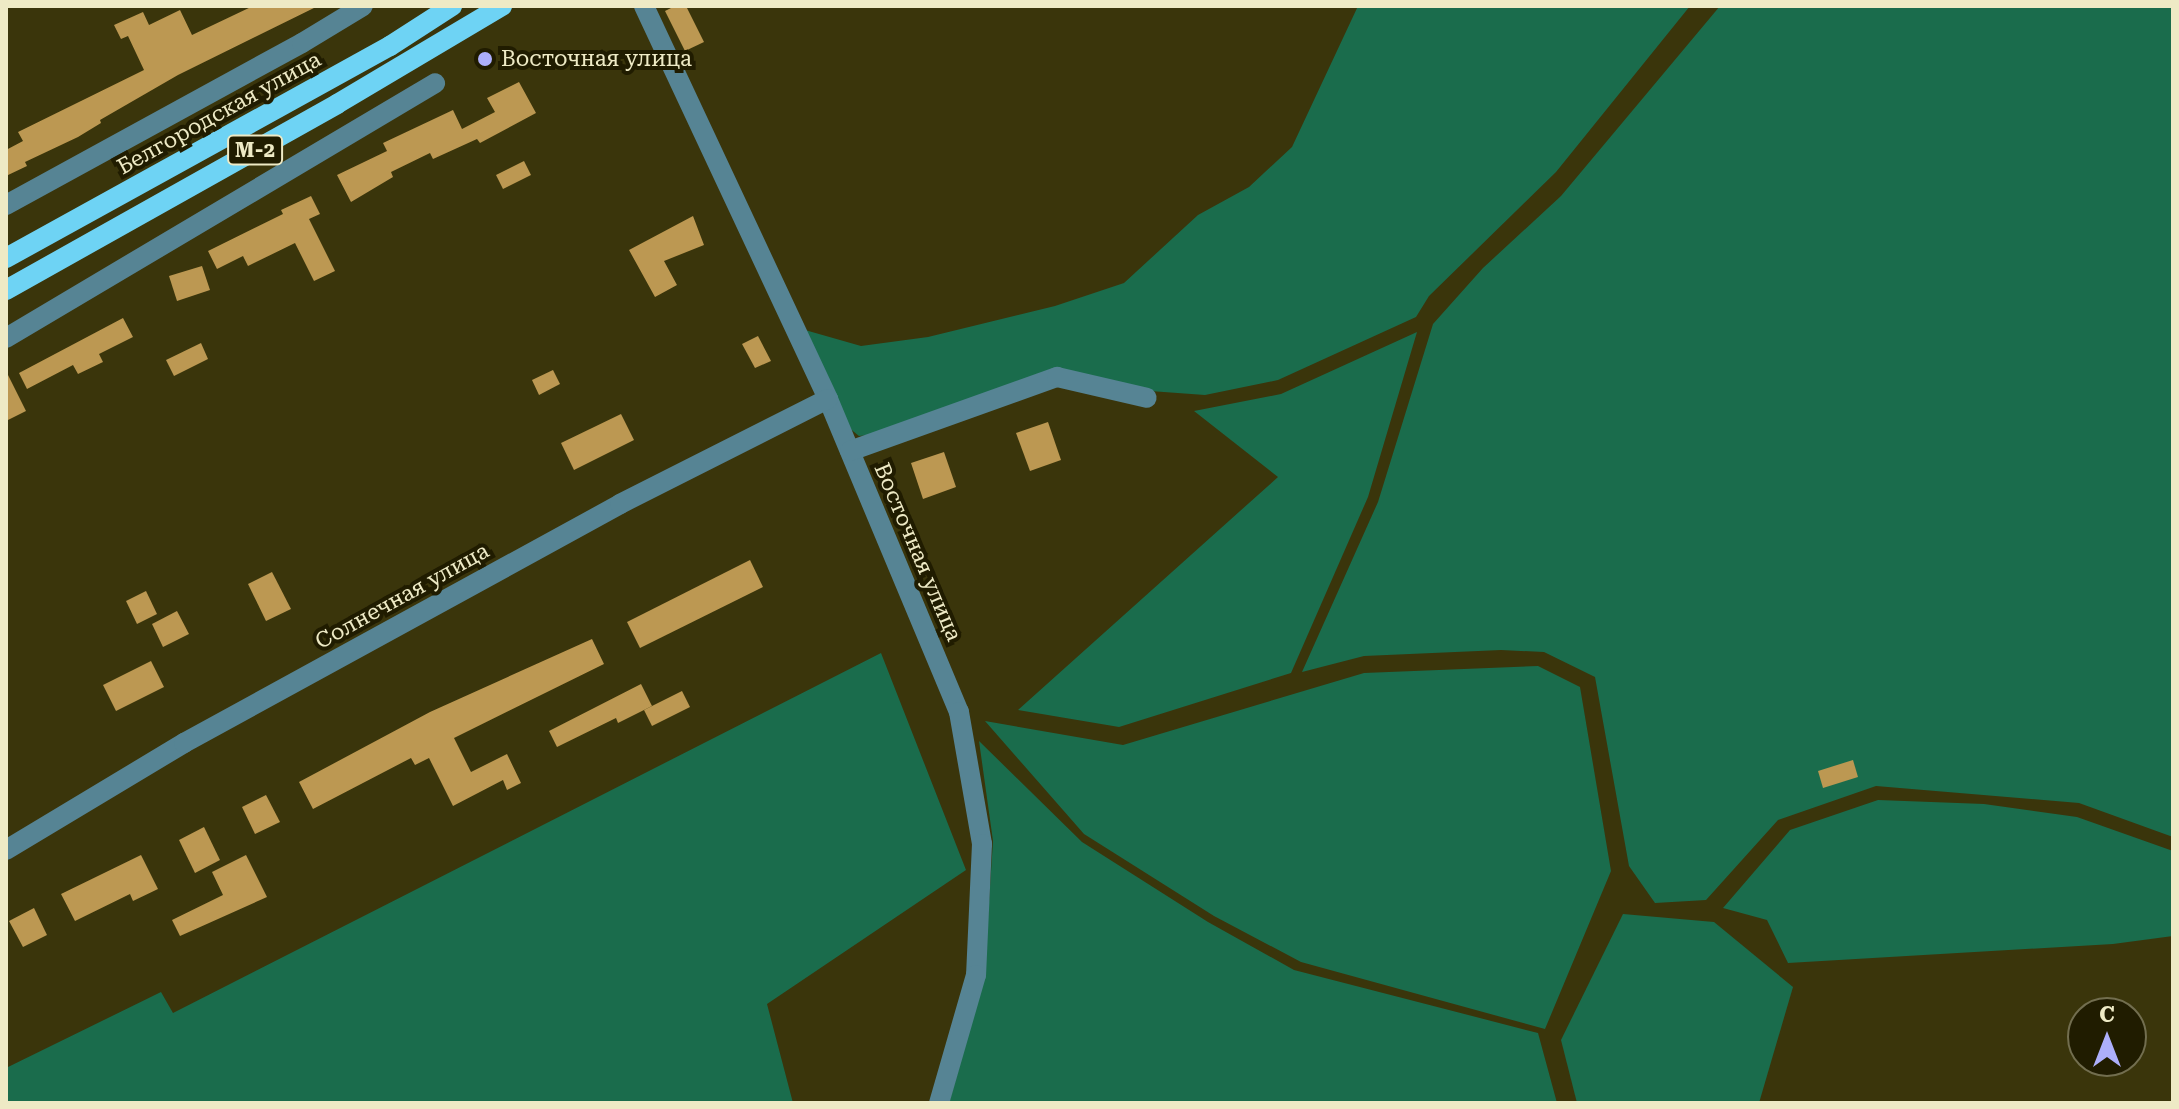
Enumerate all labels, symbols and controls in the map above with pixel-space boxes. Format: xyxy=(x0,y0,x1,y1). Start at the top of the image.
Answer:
street label: Белгородская улица xyxy=(112,46,326,180)
place label: Восточная улица xyxy=(501,46,692,72)
marker: Восточная улица xyxy=(476,50,494,68)
road number: М-2 xyxy=(227,134,283,166)
street label: Восточная улица xyxy=(869,459,967,645)
street label: Солнечная улица xyxy=(311,537,493,655)
north arrow xyxy=(2067,997,2147,1077)
text: С xyxy=(2099,1002,2115,1027)

